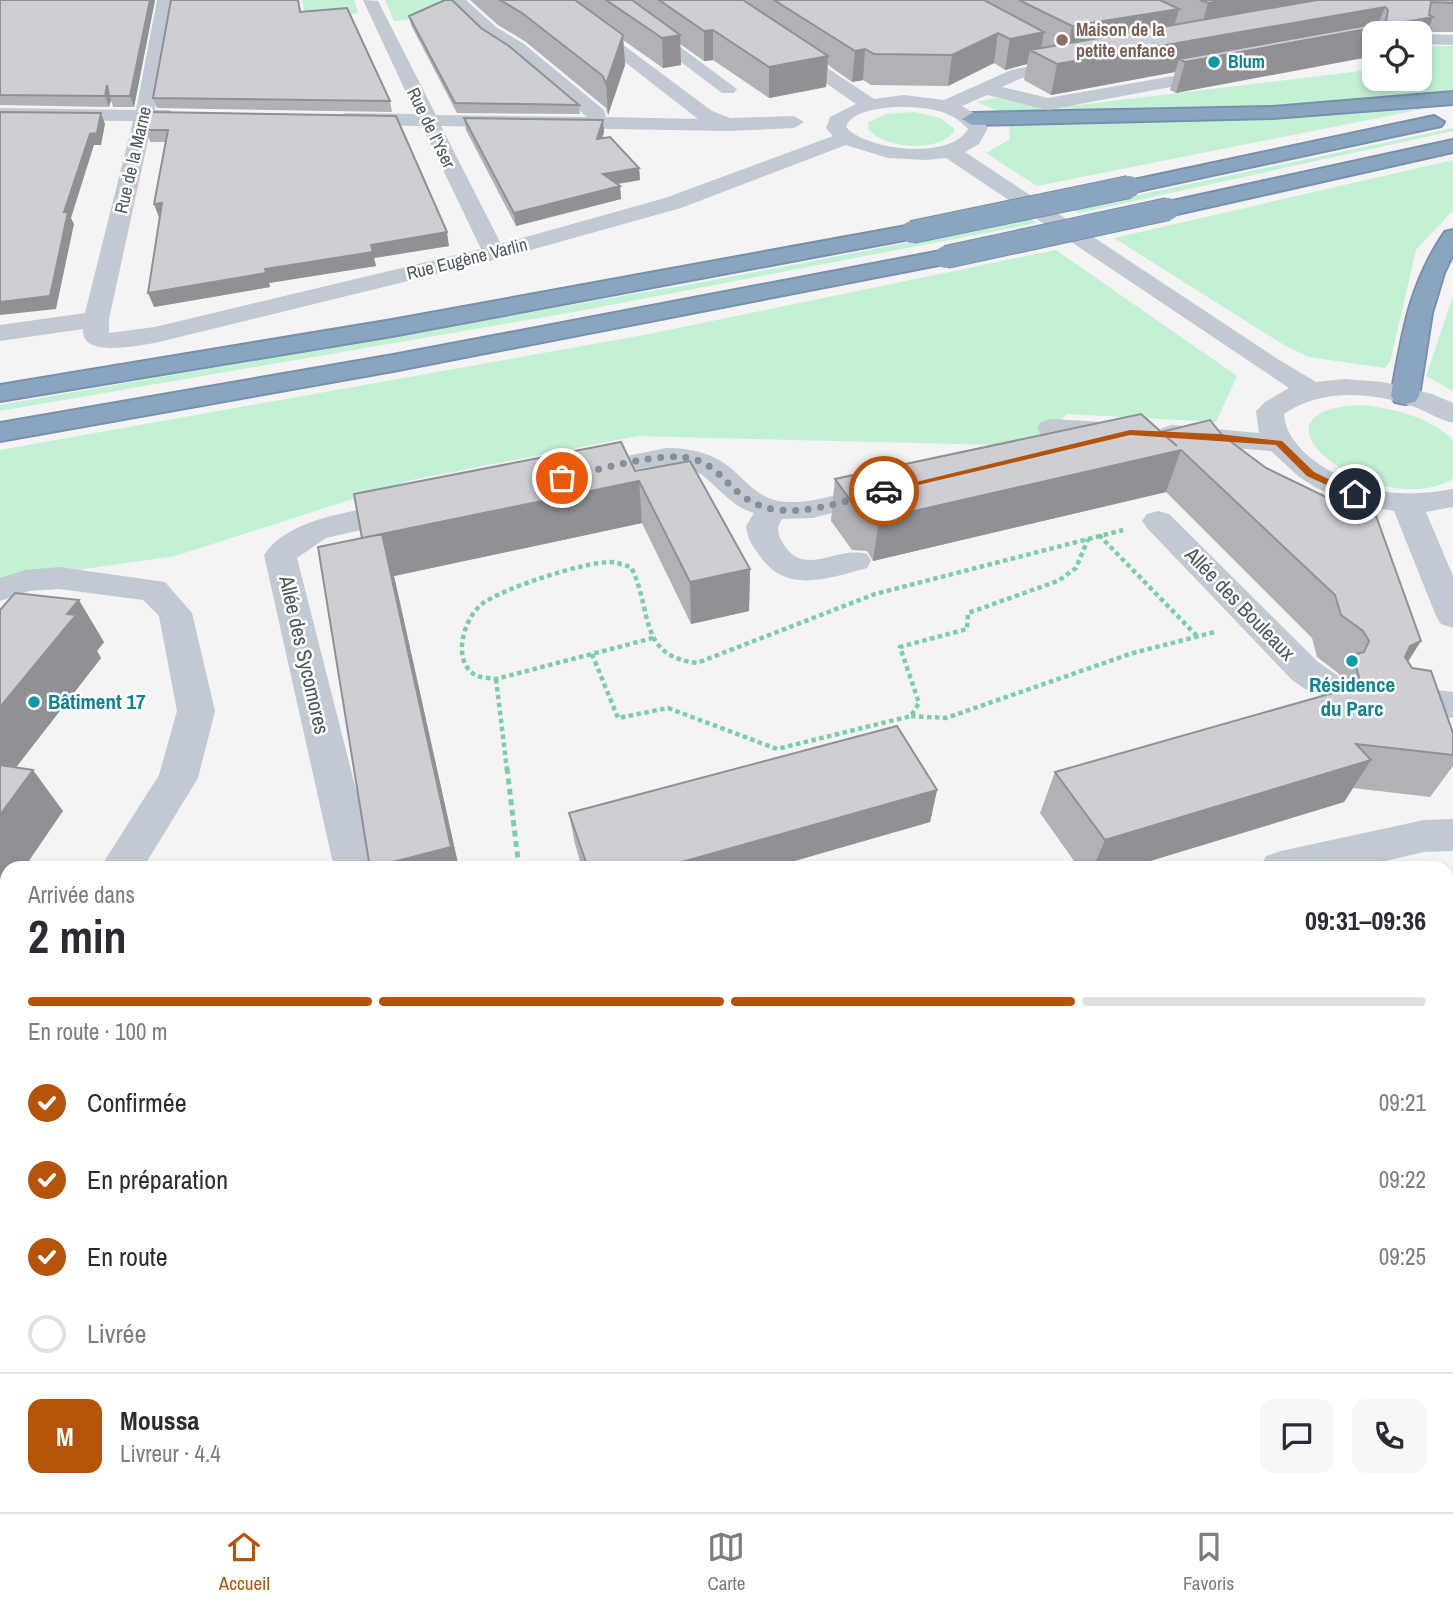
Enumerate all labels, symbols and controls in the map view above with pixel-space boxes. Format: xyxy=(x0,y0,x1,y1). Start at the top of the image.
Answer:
place label: Maison de la petite enfance xyxy=(1076,17,1175,63)
map controls xyxy=(1362,21,1432,91)
button: locate xyxy=(1362,21,1432,91)
marker: Maison de la petite enfance xyxy=(1054,32,1070,48)
place label: Blum xyxy=(1228,49,1265,74)
marker: Blum xyxy=(1206,54,1222,70)
street label: Rue de l'Yser xyxy=(401,83,462,172)
street label: Rue de la Marne xyxy=(108,104,157,216)
street label: Rue Eugène Varlin xyxy=(404,231,530,286)
pin xyxy=(532,448,592,508)
courier xyxy=(849,456,919,526)
icon: bag xyxy=(543,459,581,497)
pin xyxy=(1325,464,1385,524)
icon: car xyxy=(865,472,903,510)
icon: home xyxy=(1336,475,1374,513)
street label: Allée des Bouleaux xyxy=(1178,540,1302,667)
street label: Allée des Sycomores xyxy=(272,572,337,737)
marker: Résidence du Parc xyxy=(1344,653,1360,669)
place label: Résidence du Parc xyxy=(1309,670,1395,723)
place label: Bâtiment 17 xyxy=(48,687,146,716)
marker: Bâtiment 17 xyxy=(26,694,42,710)
text: Arrivée dans xyxy=(28,879,135,910)
text: 09:31–09:36 xyxy=(1305,903,1426,938)
text: 2 min xyxy=(28,905,127,967)
text: En route · 100 m xyxy=(28,1016,167,1047)
icon: check xyxy=(28,1084,66,1122)
text: Confirmée xyxy=(87,1085,187,1120)
text: 09:21 xyxy=(1379,1087,1426,1118)
icon: check xyxy=(28,1161,66,1199)
text: En préparation xyxy=(87,1162,228,1197)
text: 09:22 xyxy=(1379,1164,1426,1195)
icon: check xyxy=(28,1238,66,1276)
text: En route xyxy=(87,1239,168,1274)
text: 09:25 xyxy=(1379,1241,1426,1272)
text: Livrée xyxy=(87,1316,146,1351)
button: chat xyxy=(1260,1399,1334,1473)
button: phone xyxy=(1352,1399,1426,1473)
text: Moussa xyxy=(120,1403,199,1438)
text: M xyxy=(56,1419,74,1454)
text: Livreur · 4.4 xyxy=(120,1438,221,1469)
tab: Accueil xyxy=(219,1528,270,1596)
tab: Carte xyxy=(707,1528,746,1596)
tab: Favoris xyxy=(1183,1528,1234,1596)

